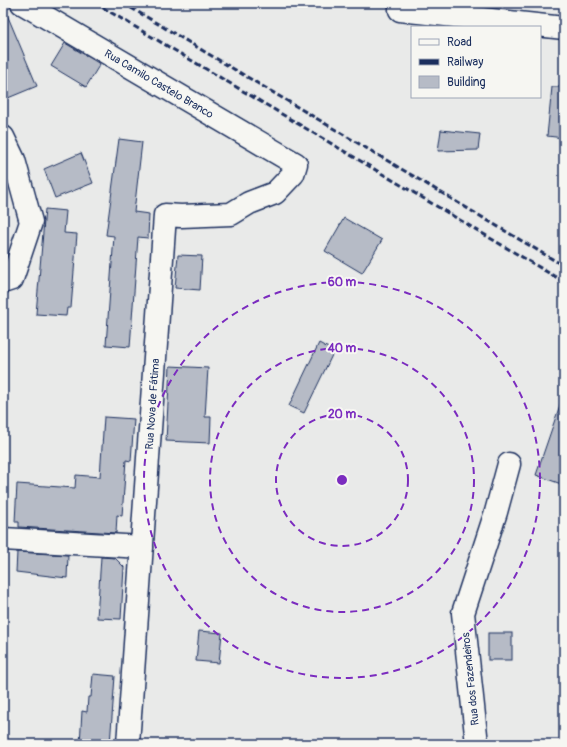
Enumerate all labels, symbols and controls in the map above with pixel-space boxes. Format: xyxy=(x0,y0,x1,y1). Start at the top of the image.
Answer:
legend xyxy=(411,26,541,98)
text: Road xyxy=(447,35,472,50)
street label: Rua Camilo Castelo Branco xyxy=(102,47,216,121)
text: Railway xyxy=(447,55,483,70)
text: Building xyxy=(447,75,486,90)
text: 60 m xyxy=(328,275,357,290)
text: 40 m xyxy=(327,341,357,356)
street label: Rua Nova de Fátima xyxy=(143,358,162,450)
text: 20 m xyxy=(328,407,356,422)
centre of rings xyxy=(335,473,349,487)
street label: Rua dos Fazendeiros xyxy=(459,632,482,726)

